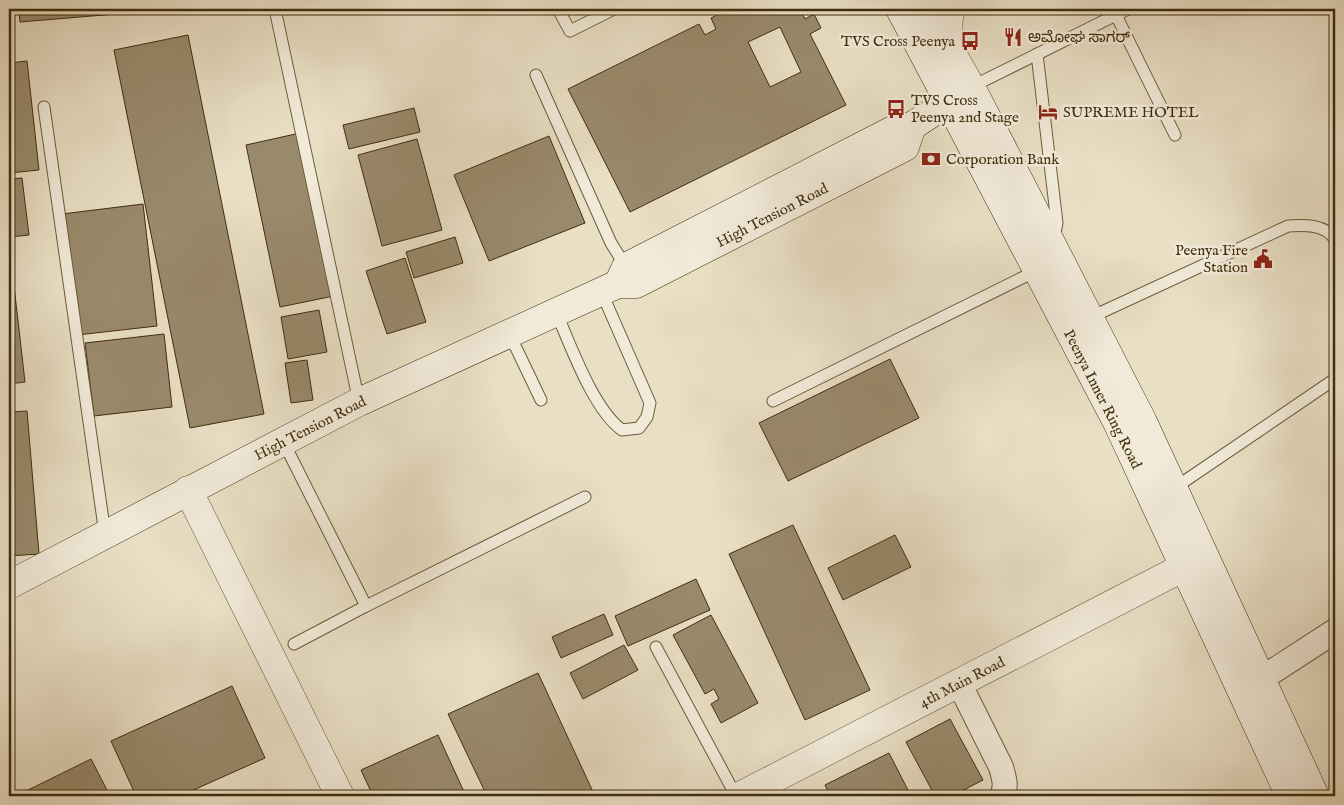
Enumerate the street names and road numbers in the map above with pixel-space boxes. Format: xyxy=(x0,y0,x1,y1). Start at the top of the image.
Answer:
street label: High Tension Road xyxy=(713,179,832,252)
street label: Peenya Inner Ring Road xyxy=(1059,326,1146,473)
street label: High Tension Road xyxy=(251,392,370,465)
street label: 4th Main Road xyxy=(916,652,1009,712)

